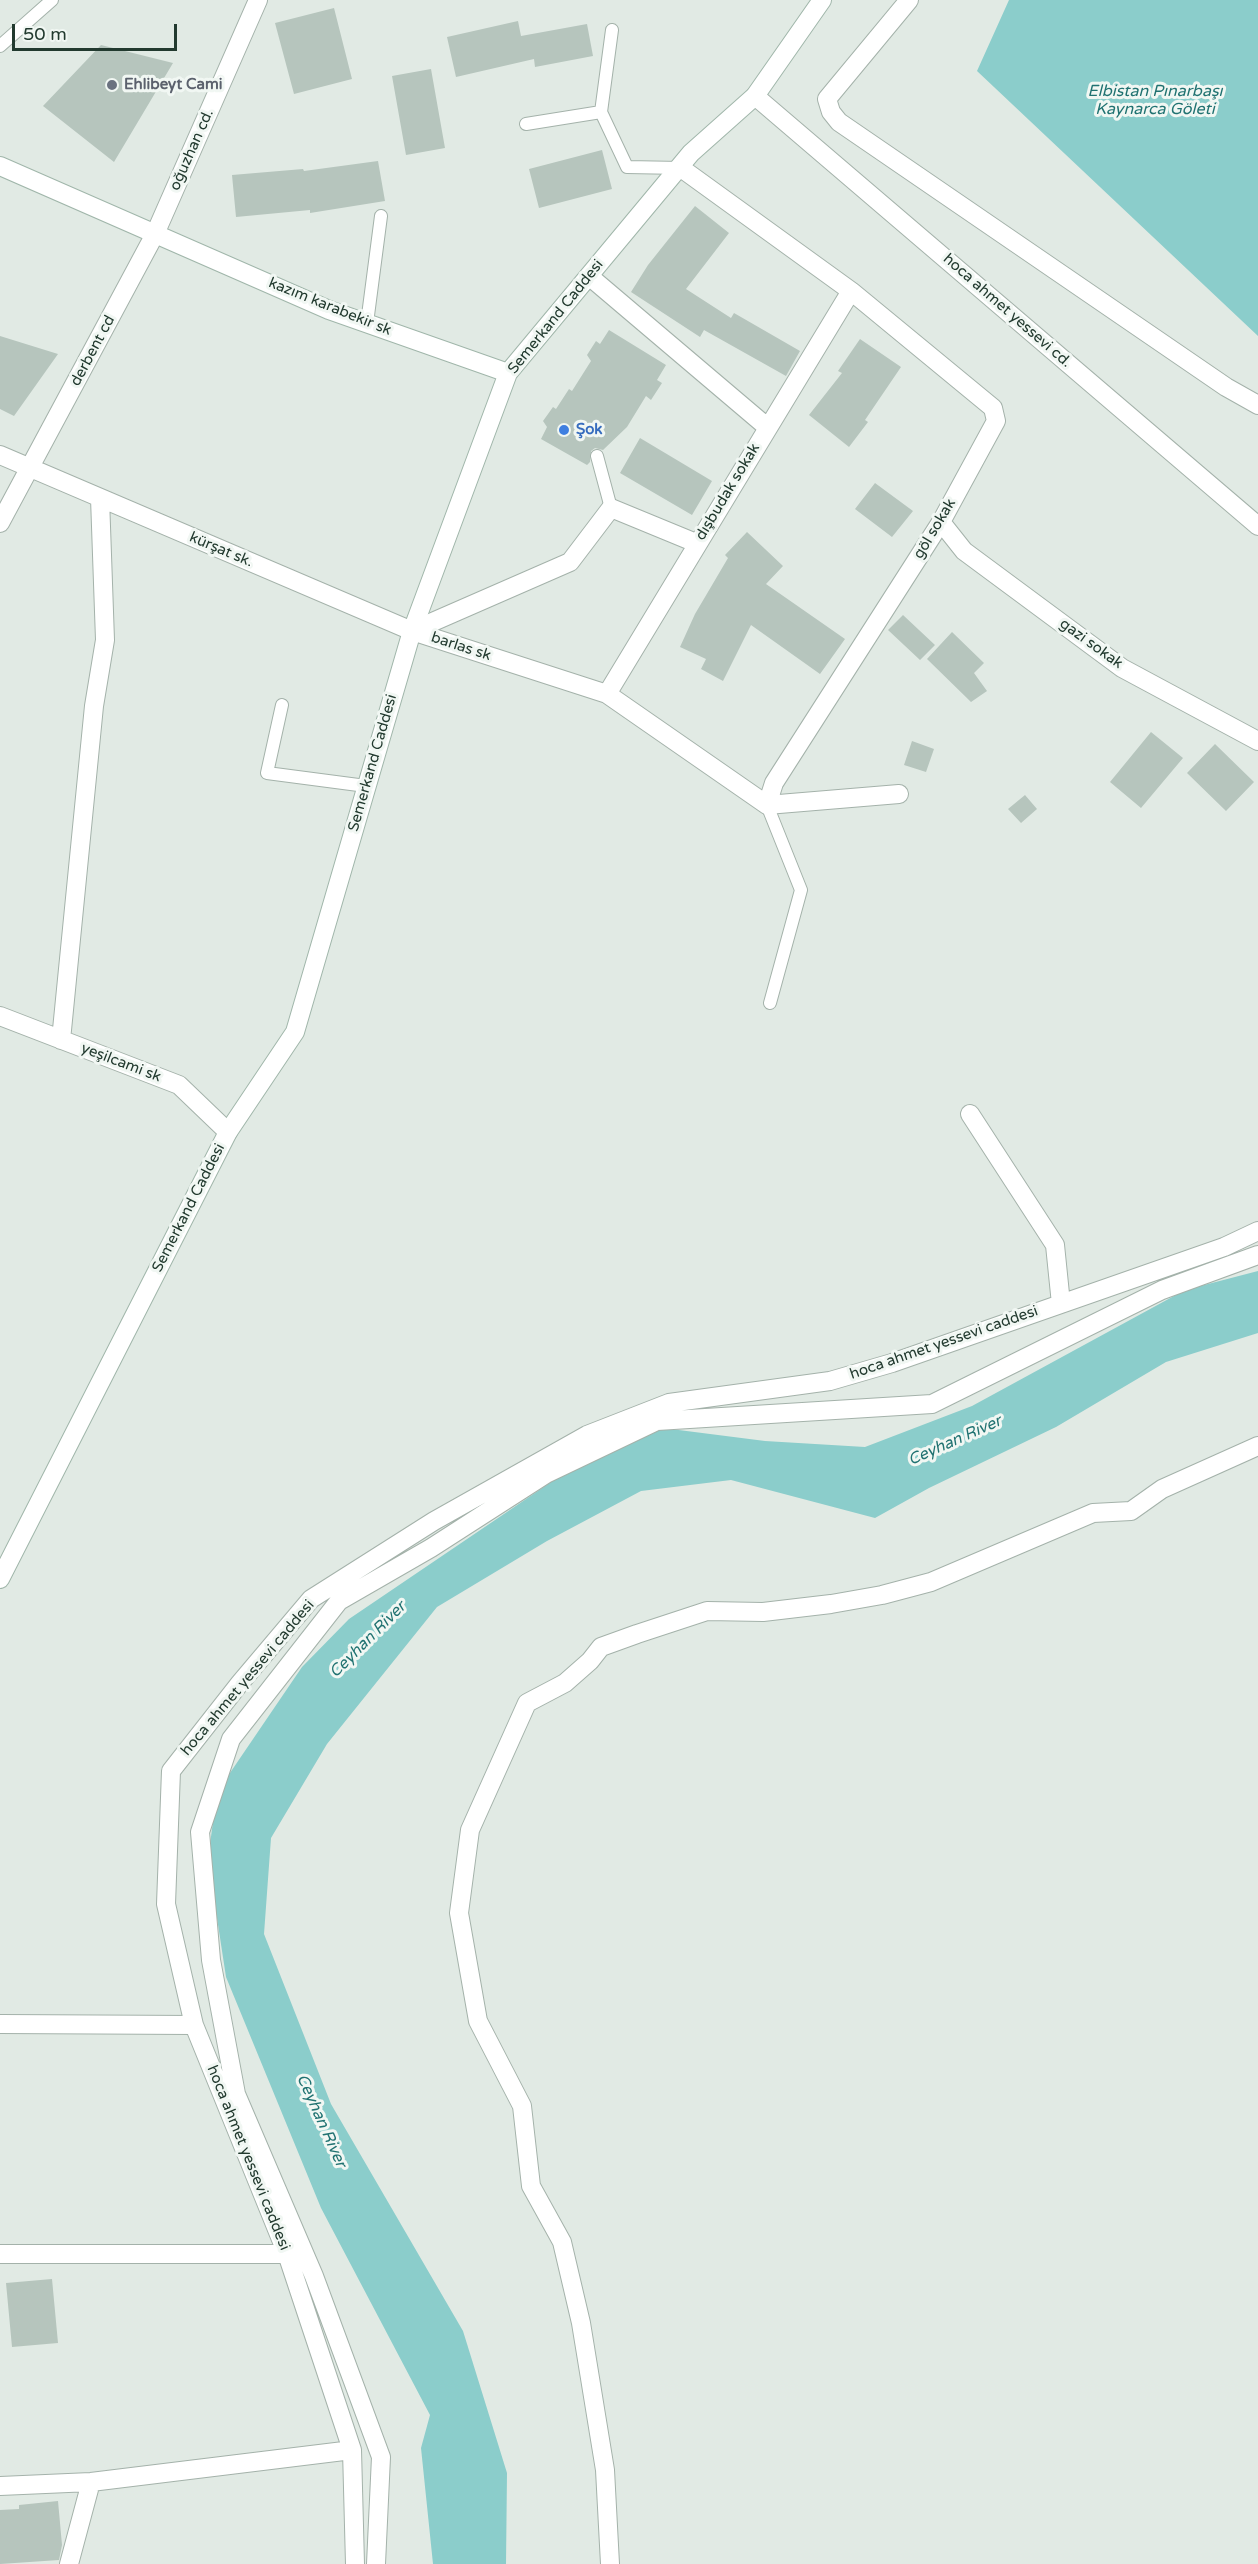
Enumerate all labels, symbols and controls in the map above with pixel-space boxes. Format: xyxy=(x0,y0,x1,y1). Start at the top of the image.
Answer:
scale bar xyxy=(15,12,180,50)
text: 50 m xyxy=(23,23,67,45)
place label: Ehlibeyt Cami xyxy=(124,76,222,94)
marker: Ehlibeyt Cami xyxy=(105,78,119,92)
water label: Elbistan Pınarbaşı Kaynarca Göleti xyxy=(1087,82,1223,120)
street label: oğuzhan cd. xyxy=(166,107,218,193)
street label: hoca ahmet yessevi cd. xyxy=(939,250,1075,372)
street label: Semerkand Caddesi xyxy=(504,256,608,378)
street label: kazım karabekir sk xyxy=(266,274,394,340)
street label: derbent cd xyxy=(67,312,119,390)
place label: Şok xyxy=(576,421,603,439)
marker: Şok xyxy=(557,423,571,437)
street label: dışbudak sokak xyxy=(692,440,764,544)
street label: göl sokak xyxy=(910,496,960,562)
street label: kürşat sk. xyxy=(186,529,256,571)
street label: gazi sokak xyxy=(1056,615,1126,673)
street label: barlas sk xyxy=(429,629,493,665)
street label: Semerkand Caddesi xyxy=(345,692,401,834)
street label: yeşilcami sk xyxy=(78,1039,164,1087)
street label: Semerkand Caddesi xyxy=(149,1141,229,1275)
street label: hoca ahmet yessevi caddesi xyxy=(848,1302,1040,1384)
water label: Ceyhan River xyxy=(905,1412,1005,1470)
street label: hoca ahmet yessevi caddesi xyxy=(178,1597,318,1759)
water label: Ceyhan River xyxy=(326,1598,410,1682)
street label: hoca ahmet yessevi caddesi xyxy=(203,2063,293,2253)
water label: Ceyhan River xyxy=(292,2071,350,2171)

